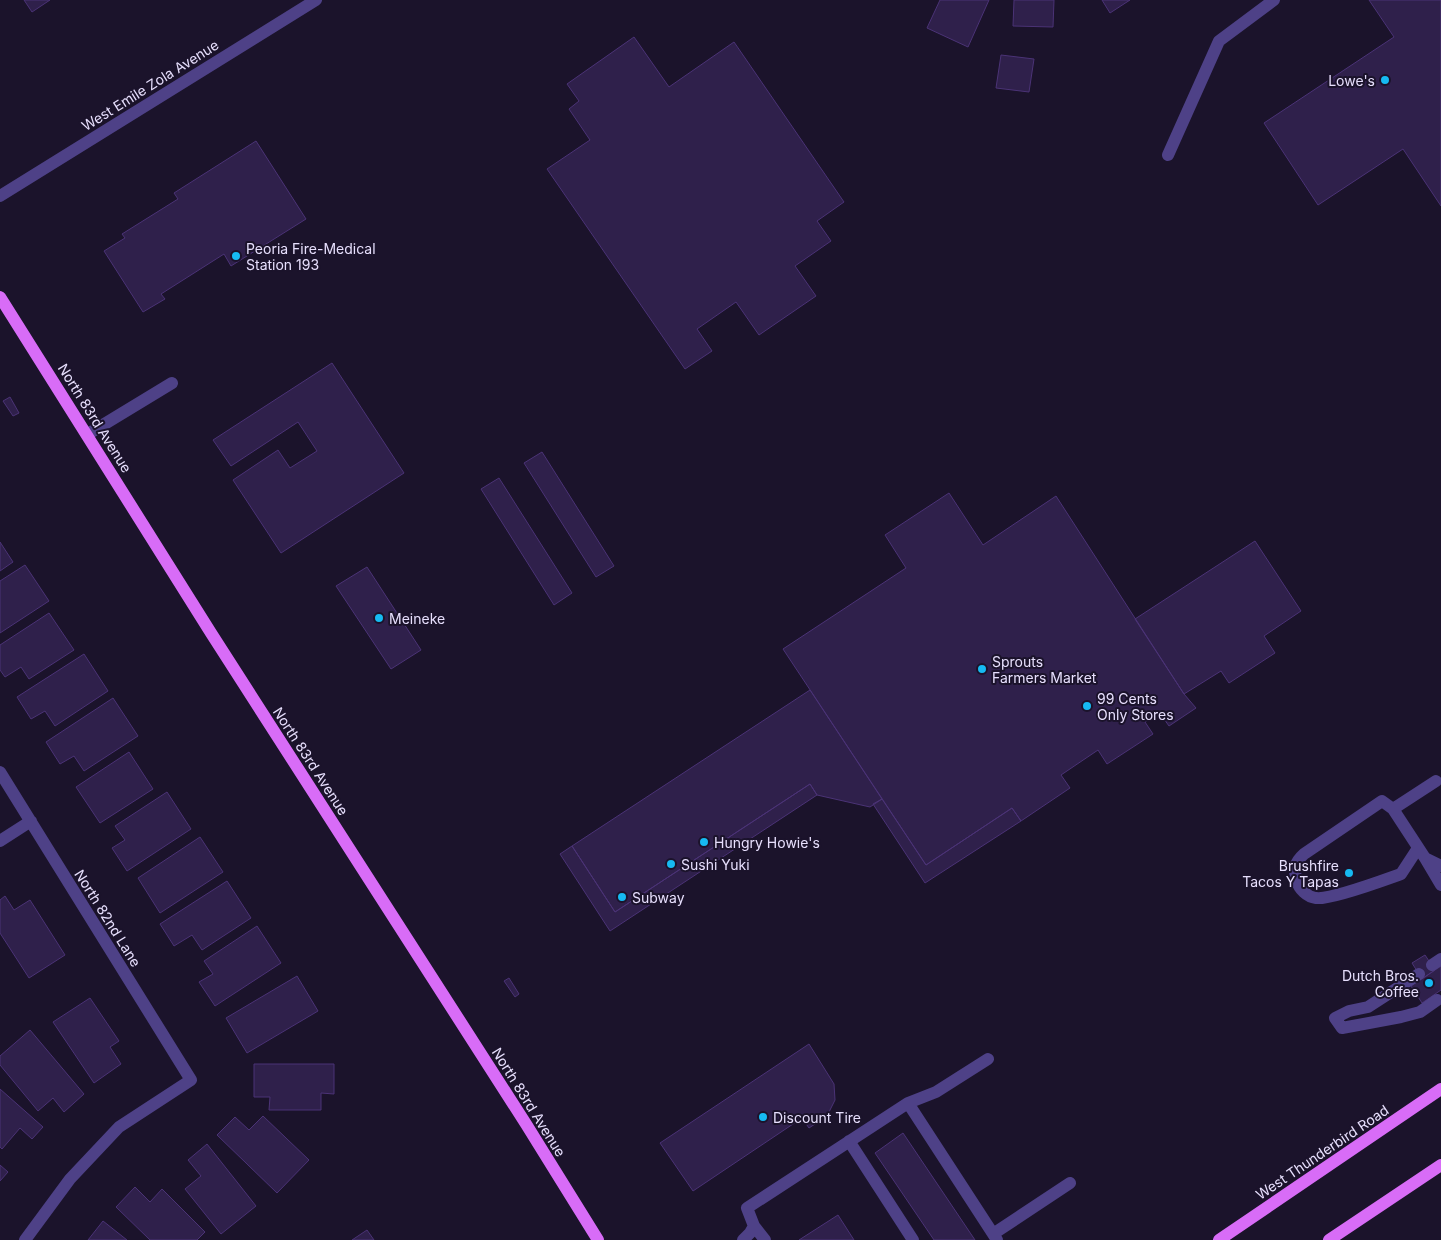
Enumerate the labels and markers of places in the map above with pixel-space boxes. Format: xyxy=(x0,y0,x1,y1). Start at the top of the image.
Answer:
place label: Lowe's xyxy=(1328,72,1375,89)
marker: Lowe's xyxy=(1379,74,1391,86)
place label: Peoria Fire-Medical Station 193 xyxy=(246,240,376,273)
marker: Peoria Fire-Medical Station 193 xyxy=(230,250,242,262)
place label: Meineke xyxy=(389,610,445,627)
marker: Meineke xyxy=(373,612,385,624)
place label: Sprouts Farmers Market xyxy=(992,653,1097,686)
marker: Sprouts Farmers Market xyxy=(976,663,988,675)
place label: 99 Cents Only Stores xyxy=(1097,690,1174,723)
marker: 99 Cents Only Stores xyxy=(1081,700,1093,712)
place label: Hungry Howie's xyxy=(714,834,820,851)
marker: Hungry Howie's xyxy=(698,836,710,848)
place label: Sushi Yuki xyxy=(681,856,750,873)
place label: Brushfire Tacos Y Tapas xyxy=(1242,857,1339,890)
marker: Sushi Yuki xyxy=(665,858,677,870)
marker: Brushfire Tacos Y Tapas xyxy=(1343,867,1355,879)
place label: Subway xyxy=(632,889,685,906)
marker: Subway xyxy=(616,891,628,903)
place label: Dutch Bros. Coffee xyxy=(1342,967,1419,1000)
marker: Dutch Bros. Coffee xyxy=(1423,977,1435,989)
place label: Discount Tire xyxy=(773,1109,861,1126)
marker: Discount Tire xyxy=(757,1111,769,1123)

